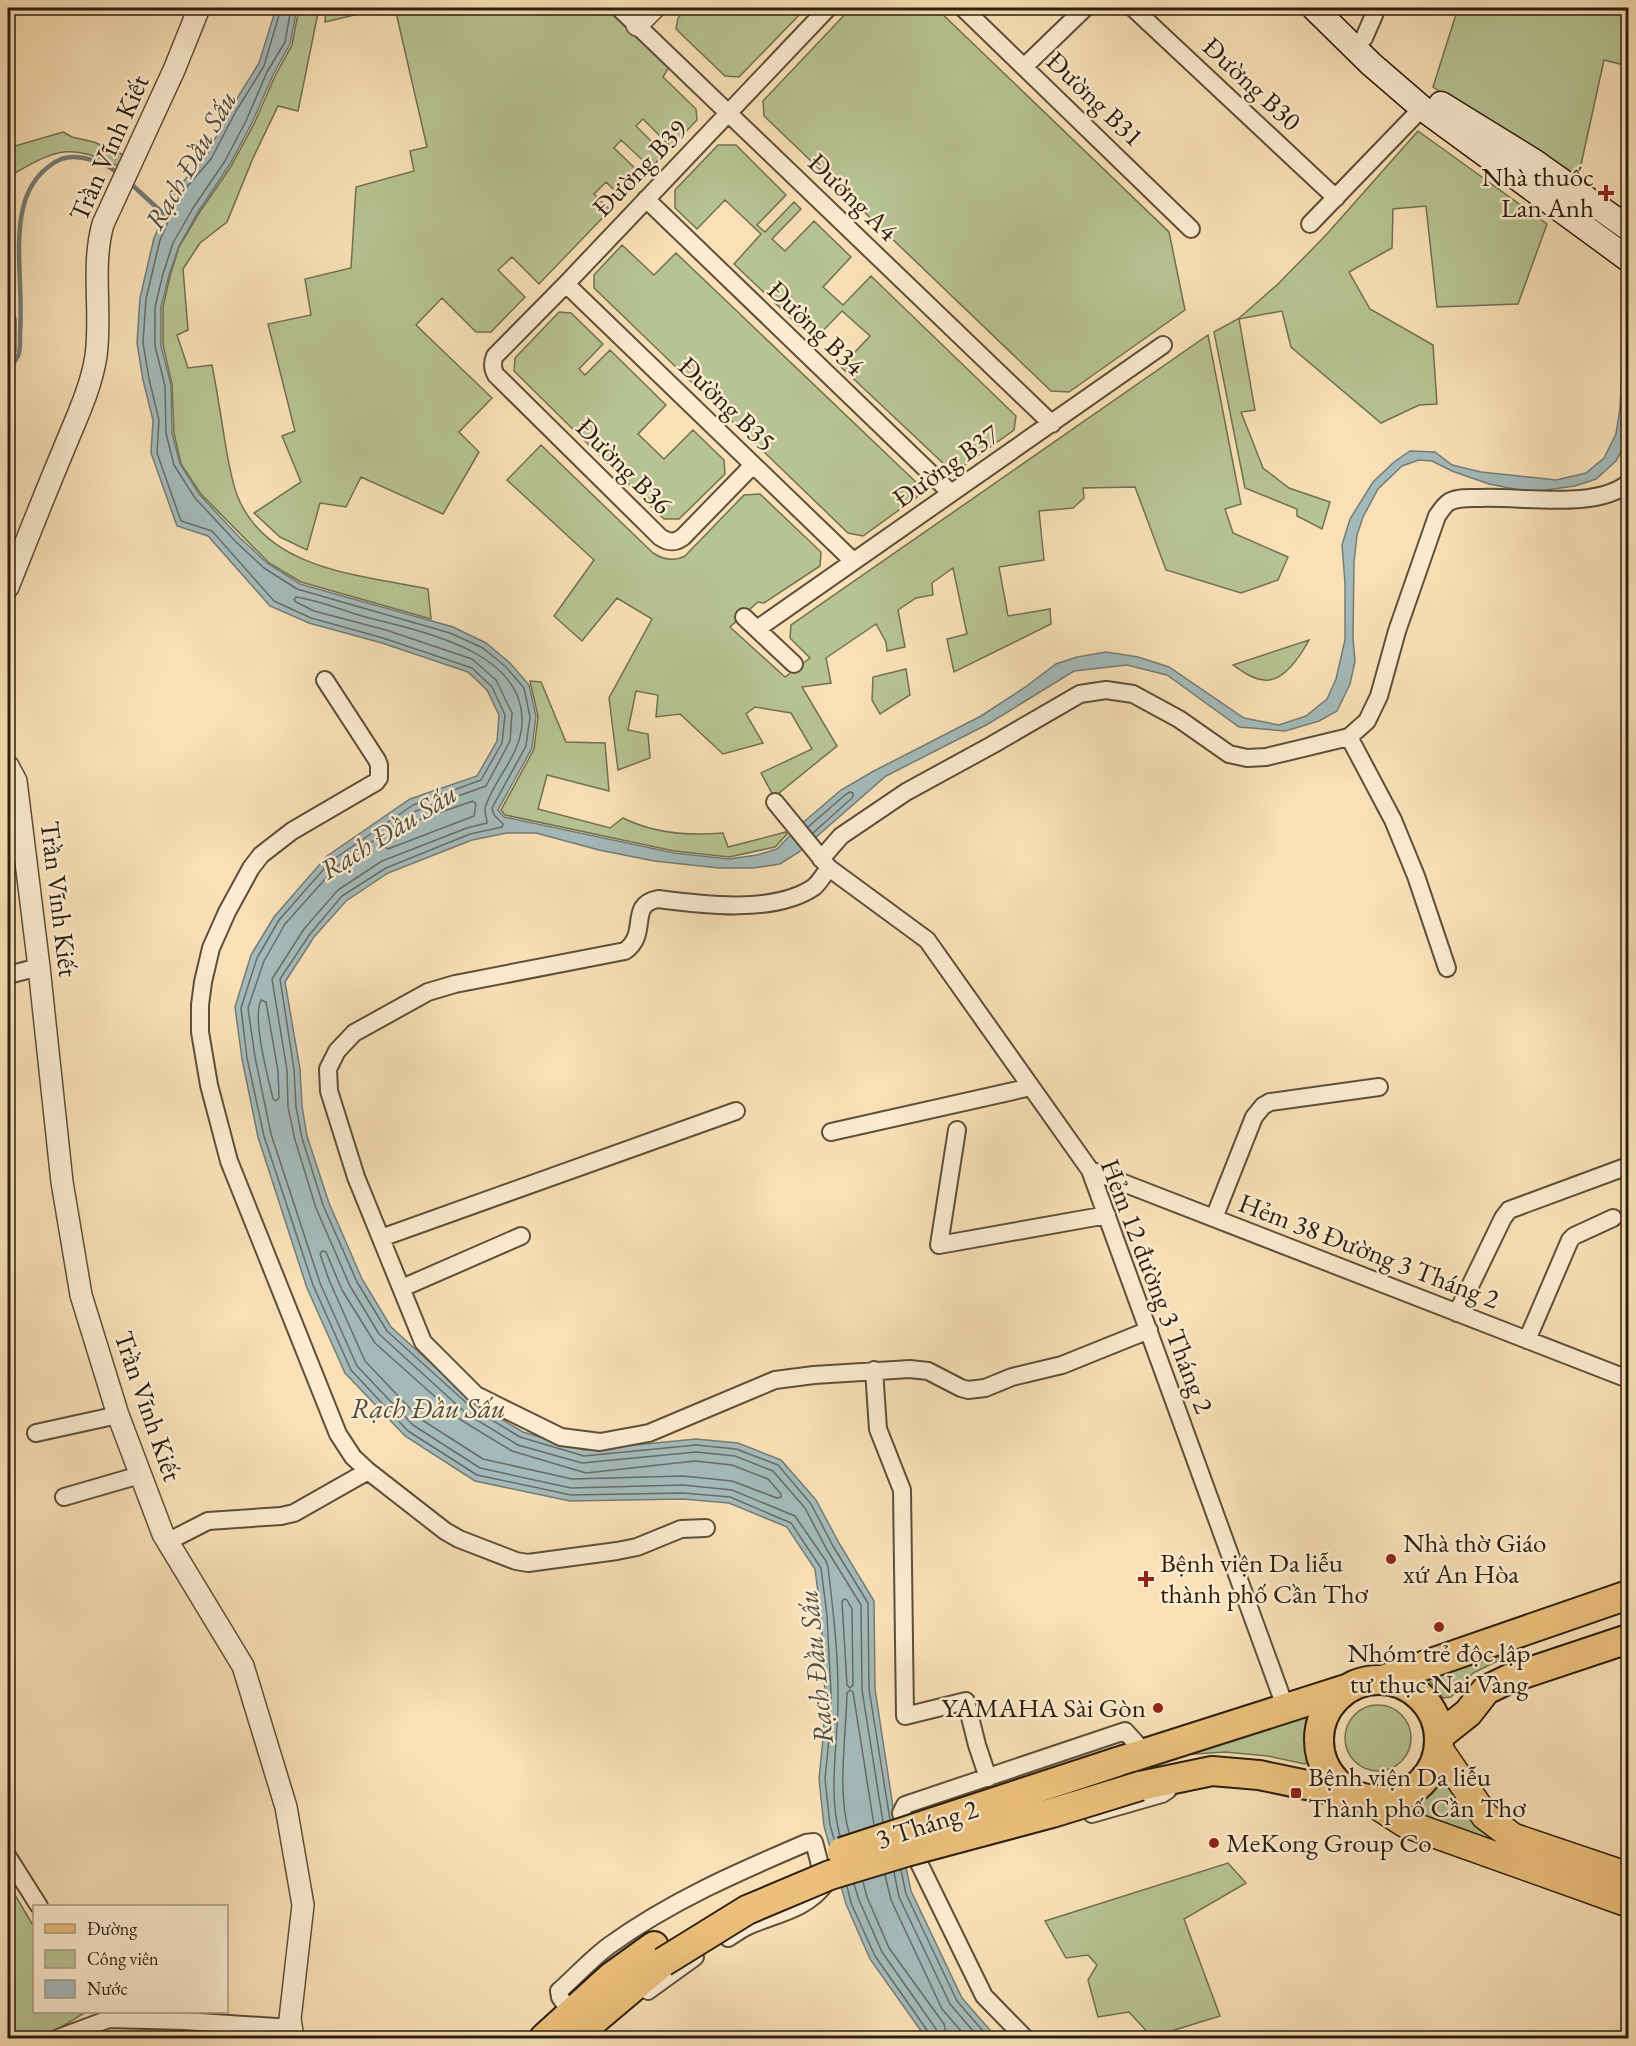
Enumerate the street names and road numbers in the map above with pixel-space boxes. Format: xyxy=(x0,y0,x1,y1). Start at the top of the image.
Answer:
street label: Đường B30 xyxy=(1196,29,1309,138)
street label: Đường B31 xyxy=(1039,44,1152,154)
street label: Trần Vĩnh Kiết xyxy=(61,69,157,226)
street label: Đường B39 xyxy=(585,111,695,224)
street label: Đường A4 xyxy=(801,145,907,249)
street label: Đường B34 xyxy=(760,273,873,383)
street label: Đường B35 xyxy=(671,349,784,459)
street label: Đường B36 xyxy=(569,410,680,521)
street label: Đường B37 xyxy=(886,416,1007,515)
street label: Trần Vĩnh Kiết xyxy=(33,819,86,979)
street label: Hẻm 12 đường 3 Tháng 2 xyxy=(1093,1154,1222,1418)
street label: Hẻm 38 Đường 3 Tháng 2 xyxy=(1234,1185,1504,1316)
street label: Trần Vĩnh Kiết xyxy=(106,1326,191,1486)
street label: 3 Tháng 2 xyxy=(871,1791,982,1856)

